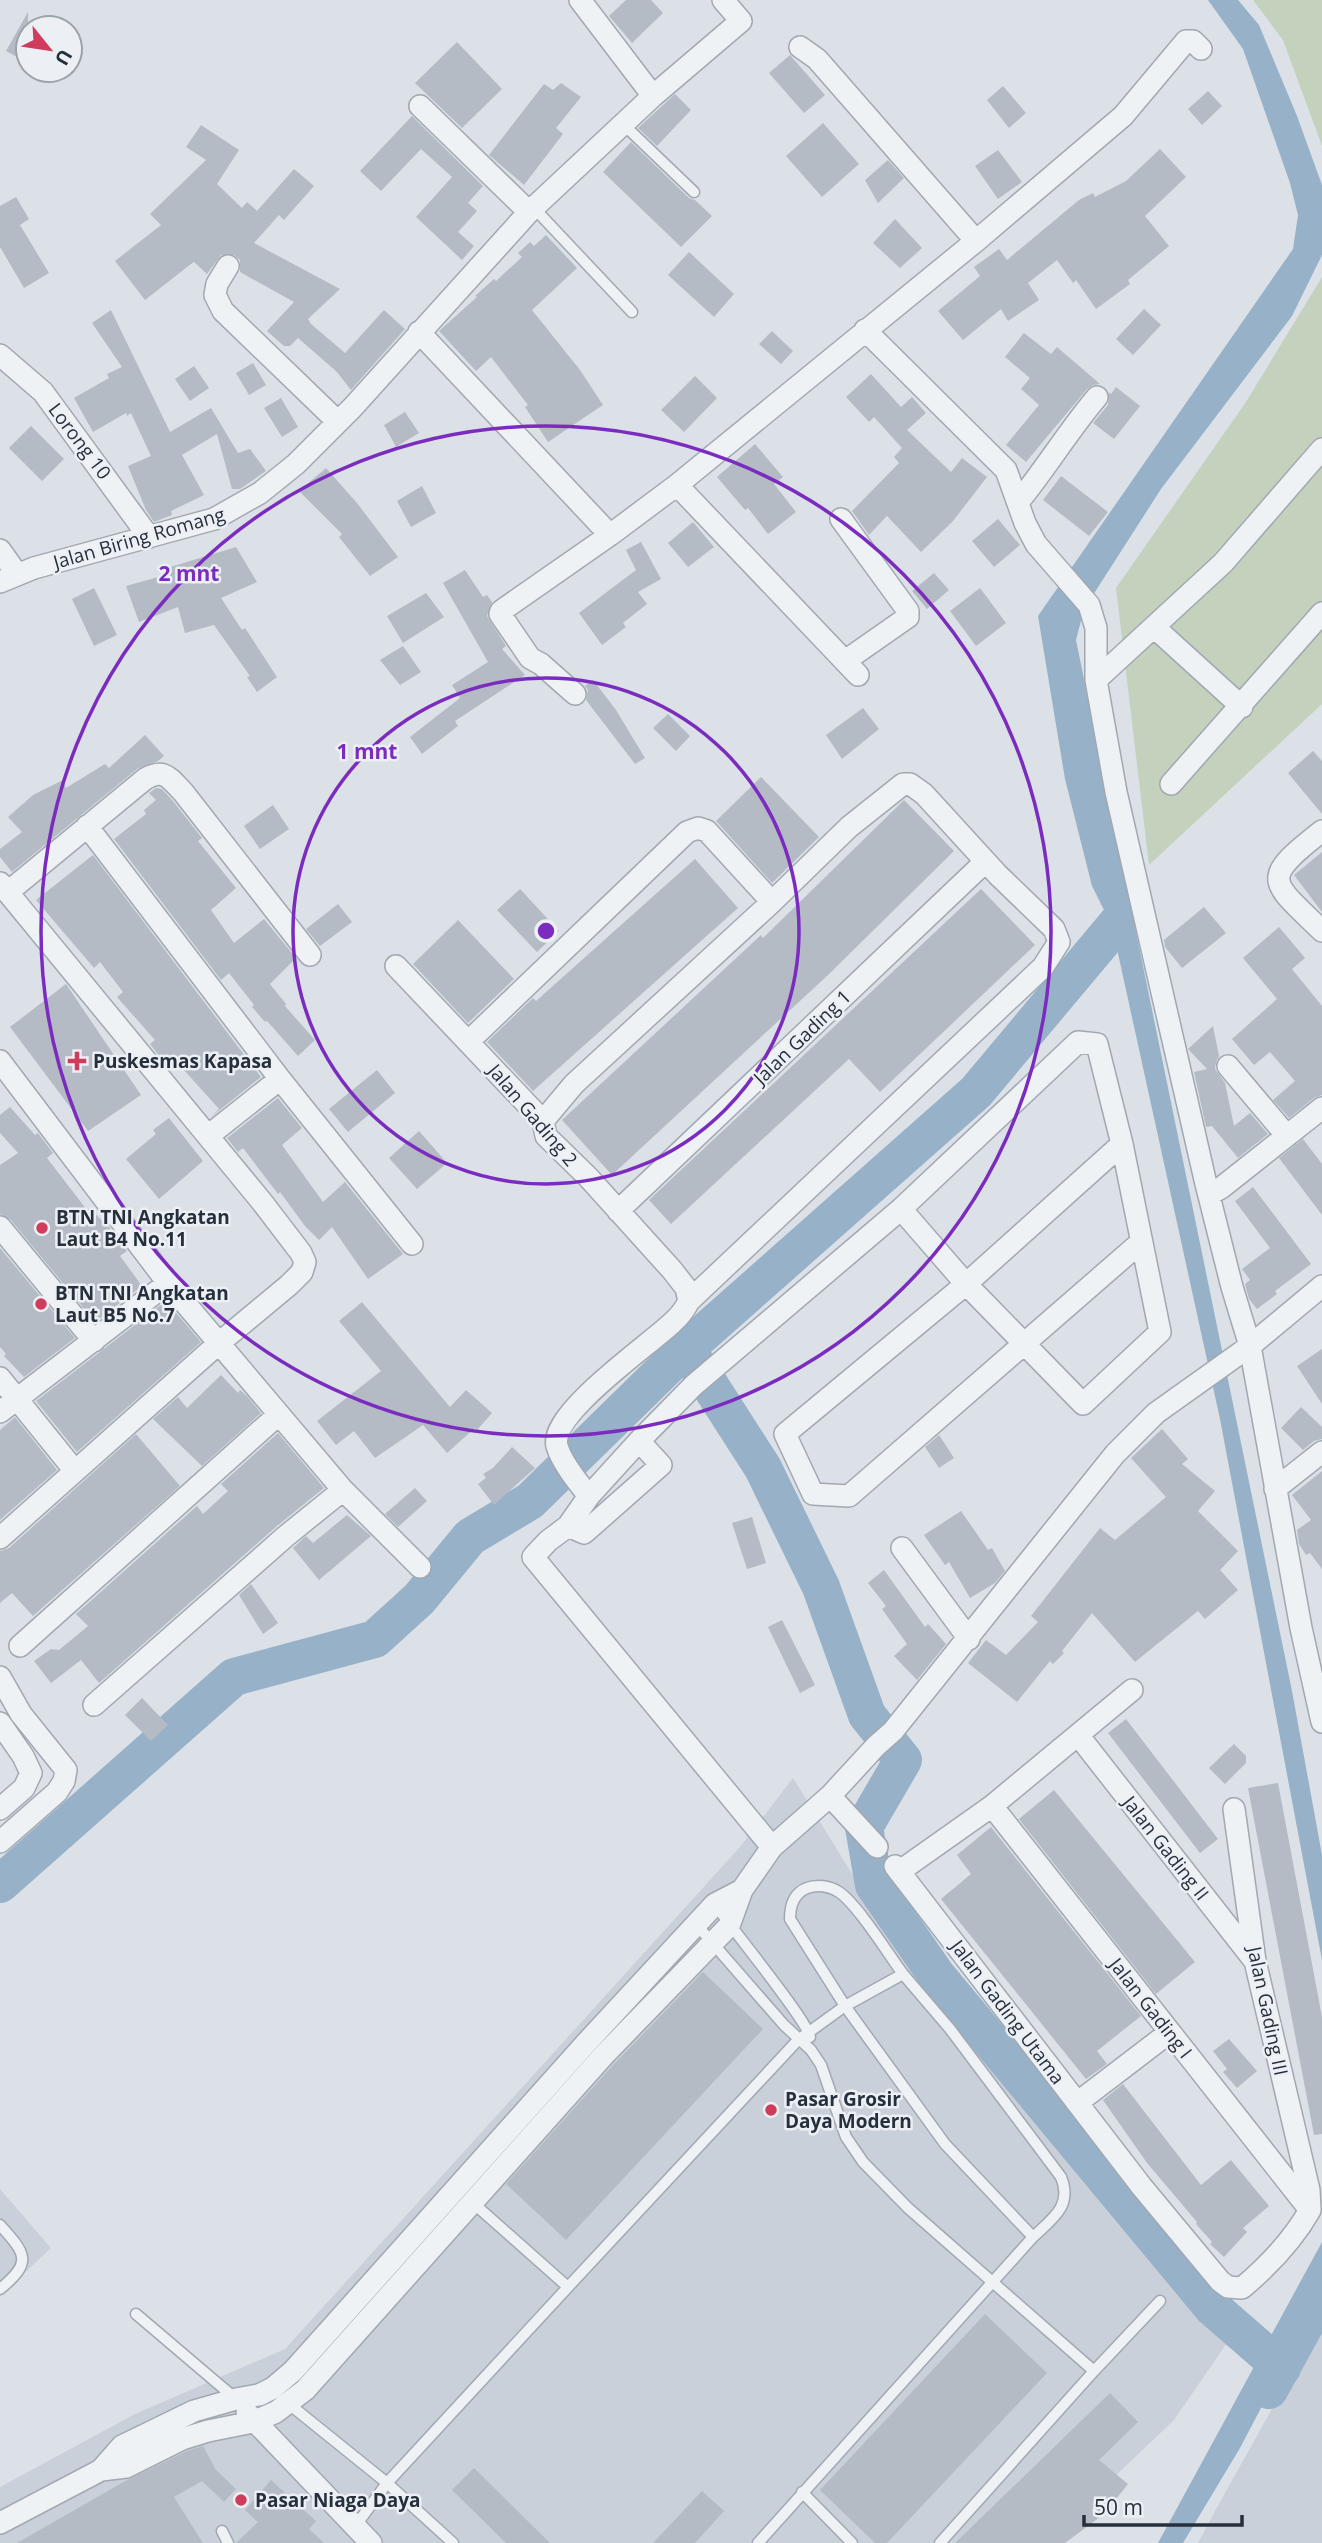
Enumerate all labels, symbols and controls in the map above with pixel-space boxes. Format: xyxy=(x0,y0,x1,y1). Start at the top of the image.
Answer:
north arrow xyxy=(14,14,84,84)
text: U xyxy=(49,45,79,70)
street label: Lorong 10 xyxy=(43,398,117,484)
street label: Jalan Biring Romang xyxy=(48,501,228,575)
text: 2 mnt xyxy=(158,559,220,587)
text: 1 mnt xyxy=(336,737,398,765)
centre of rings xyxy=(534,919,558,943)
street label: Jalan Gading 1 xyxy=(746,984,856,1092)
place label: Puskesmas Kapasa xyxy=(93,1048,272,1074)
marker: Puskesmas Kapasa xyxy=(67,1051,87,1071)
street label: Jalan Gading 2 xyxy=(481,1057,584,1172)
place label: BTN TNI Angkatan Laut B4 No.11 xyxy=(56,1204,230,1252)
marker: BTN TNI Angkatan Laut B4 No.11 xyxy=(34,1220,50,1236)
place label: BTN TNI Angkatan Laut B5 No.7 xyxy=(55,1280,229,1328)
marker: BTN TNI Angkatan Laut B5 No.7 xyxy=(33,1296,49,1312)
street label: Jalan Gading II xyxy=(1116,1789,1215,1906)
street label: Jalan Gading Utama xyxy=(944,1933,1071,2090)
street label: Jalan Gading III xyxy=(1241,1942,1294,2078)
street label: Jalan Gading I xyxy=(1102,1951,1198,2064)
place label: Pasar Grosir Daya Modern xyxy=(785,2086,912,2134)
marker: Pasar Grosir Daya Modern xyxy=(763,2102,779,2118)
scale bar xyxy=(1084,2484,1242,2528)
place label: Pasar Niaga Daya xyxy=(255,2487,421,2513)
marker: Pasar Niaga Daya xyxy=(233,2492,249,2508)
text: 50 m xyxy=(1094,2493,1143,2521)

